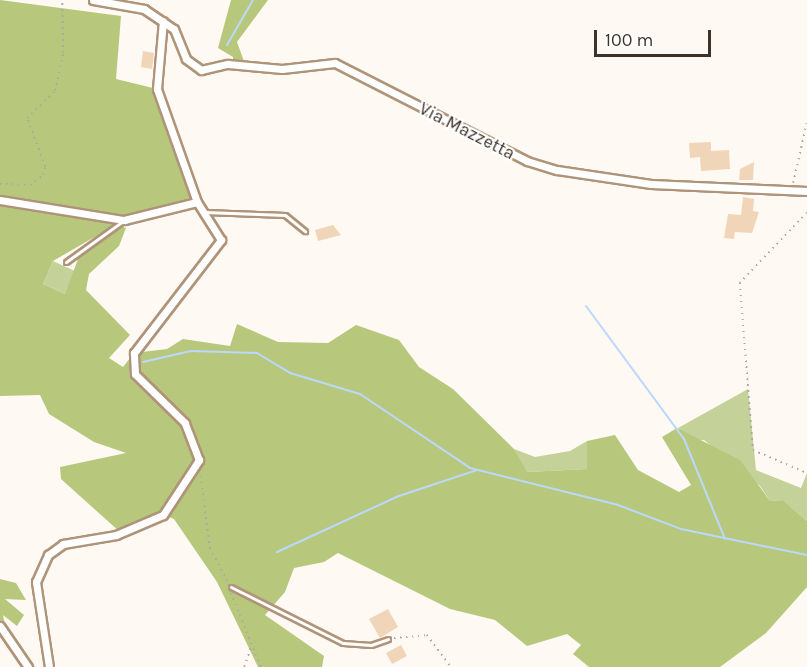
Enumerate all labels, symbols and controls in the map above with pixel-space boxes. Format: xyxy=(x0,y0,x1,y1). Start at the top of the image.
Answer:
scale bar xyxy=(597,18,714,56)
text: 100 m xyxy=(605,29,653,51)
street label: Via Mazzetta xyxy=(415,98,519,164)

